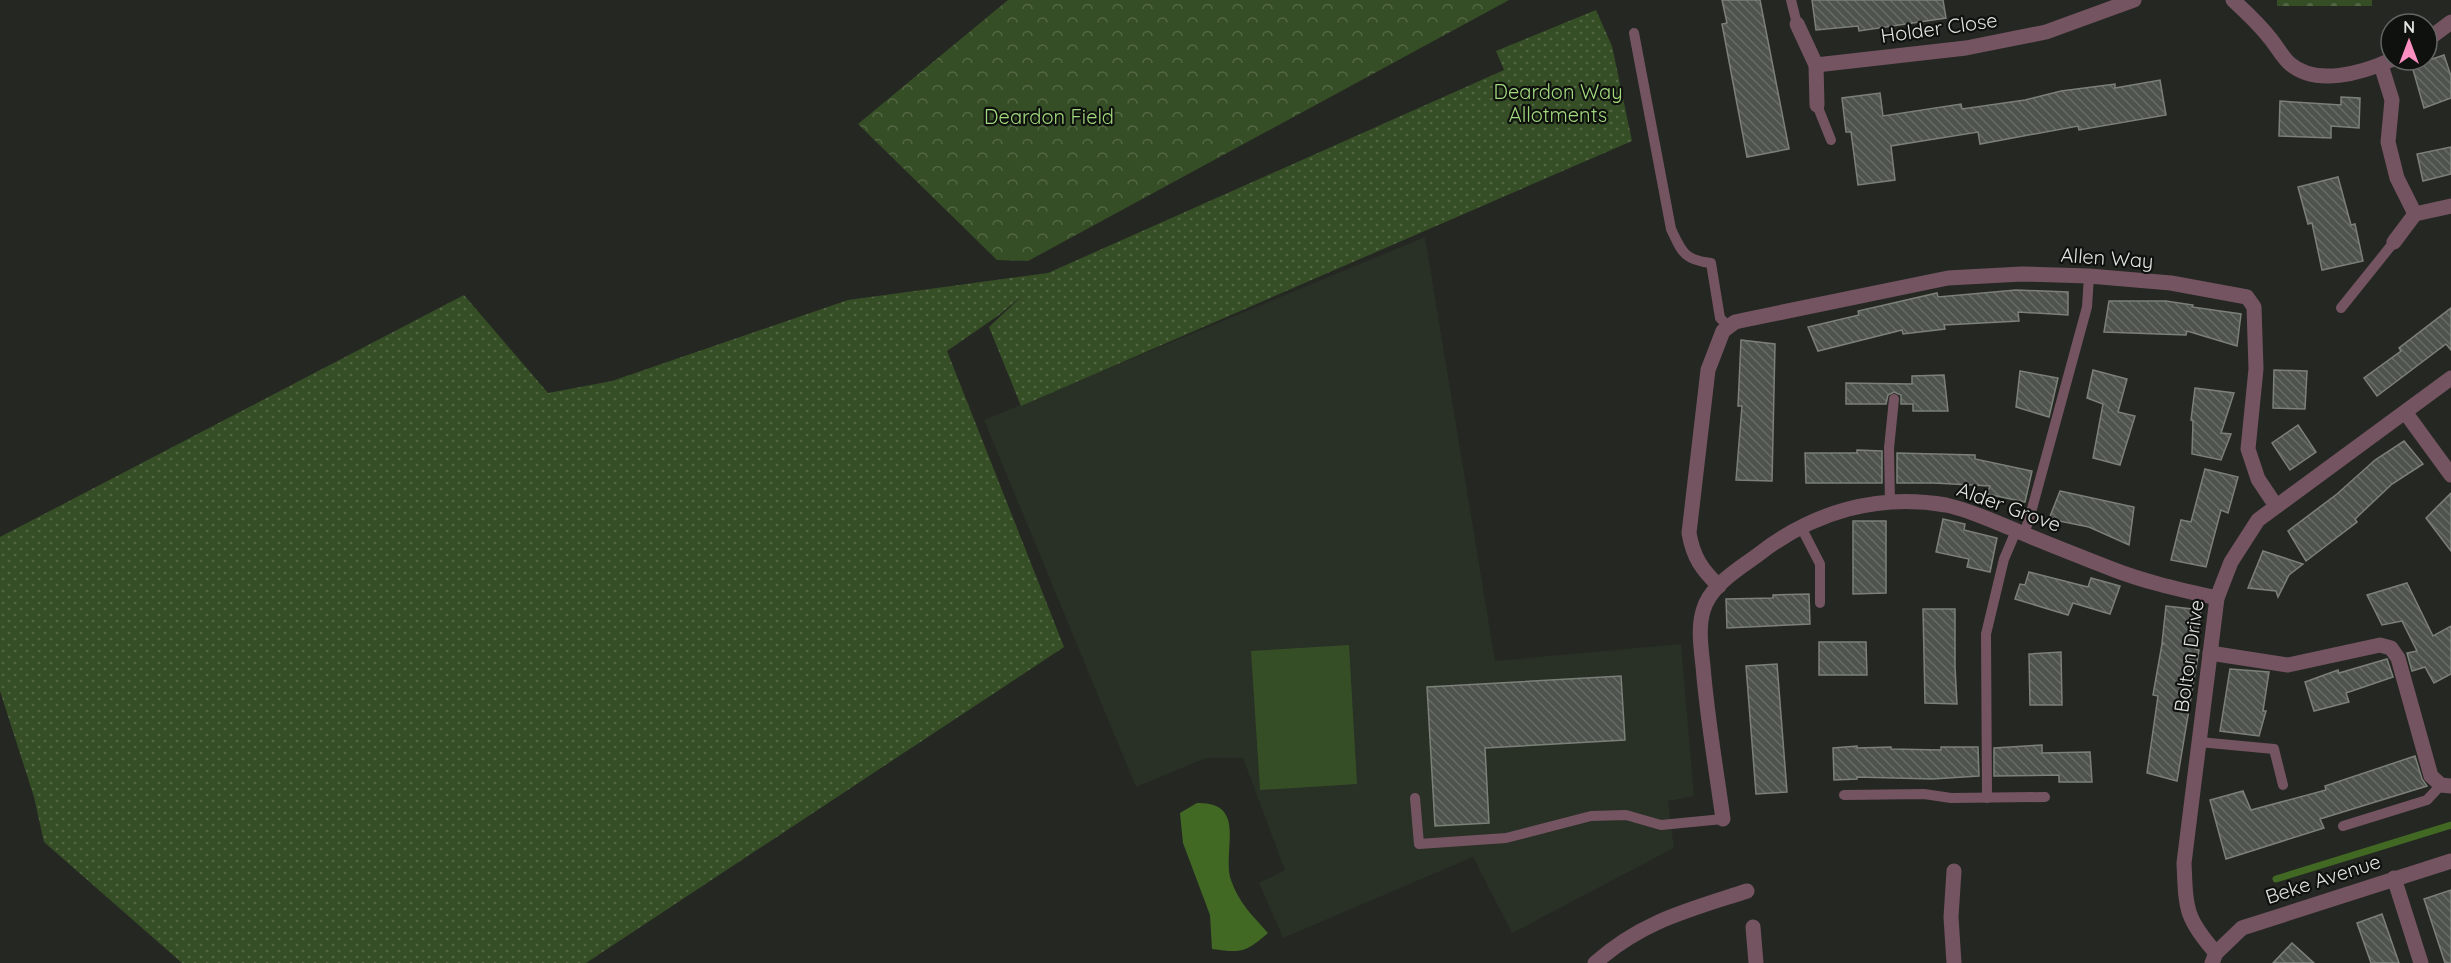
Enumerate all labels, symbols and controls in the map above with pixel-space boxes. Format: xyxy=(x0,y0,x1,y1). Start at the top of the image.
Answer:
street label: Holder Close xyxy=(1879,7,1999,48)
north arrow xyxy=(2379,12,2439,72)
text: N xyxy=(2403,17,2415,37)
park label: Deardon Way Allotments xyxy=(1493,79,1623,127)
park label: Deardon Field xyxy=(984,104,1114,129)
street label: Allen Way xyxy=(2060,242,2154,273)
street label: Alder Grove xyxy=(1954,476,2065,537)
street label: Bolton Drive xyxy=(2168,598,2209,714)
street label: Beke Avenue xyxy=(2262,848,2384,909)

